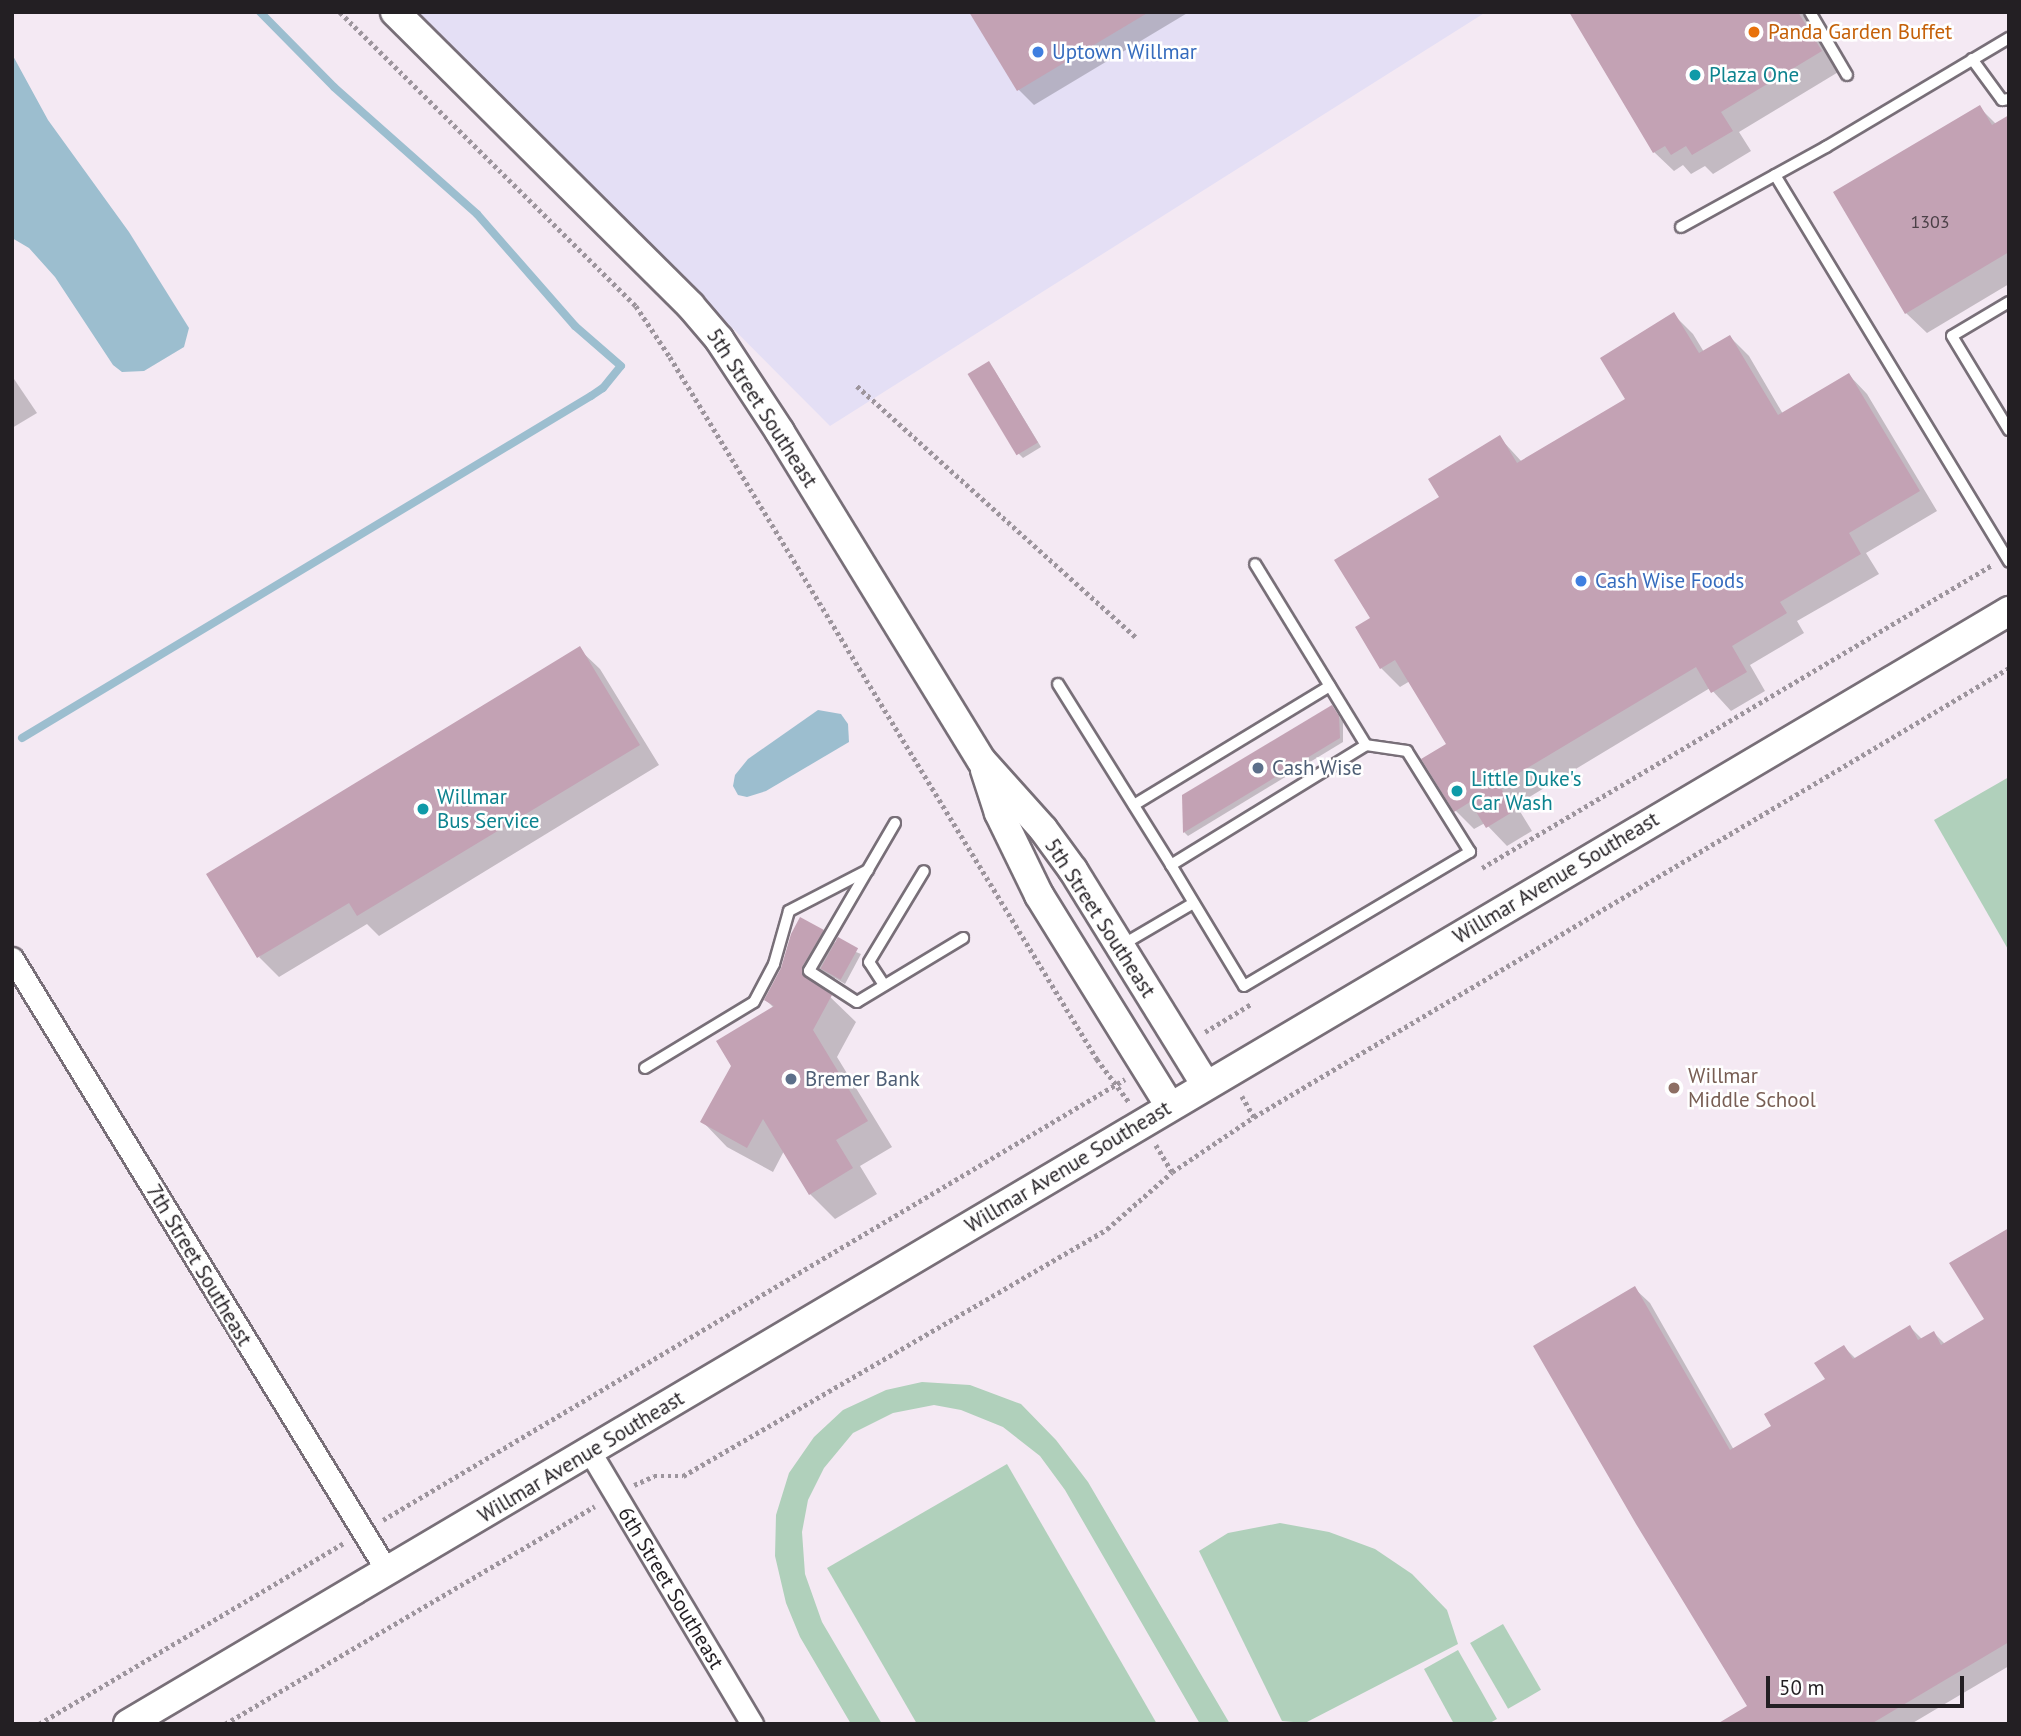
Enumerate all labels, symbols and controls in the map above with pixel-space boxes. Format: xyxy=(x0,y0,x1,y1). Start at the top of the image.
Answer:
place label: Panda Garden Buffet xyxy=(1768,19,1952,45)
marker: Panda Garden Buffet xyxy=(1746,24,1762,40)
place label: Uptown Willmar xyxy=(1052,39,1197,65)
marker: Uptown Willmar xyxy=(1030,44,1046,60)
place label: Plaza One xyxy=(1709,62,1799,88)
marker: Plaza One xyxy=(1687,67,1703,83)
house number: 1303 xyxy=(1910,211,1950,233)
street label: 5th Street Southeast xyxy=(701,324,823,492)
place label: Cash Wise Foods xyxy=(1595,568,1745,594)
marker: Cash Wise Foods xyxy=(1573,573,1589,589)
place label: Cash Wise xyxy=(1272,755,1363,781)
marker: Cash Wise xyxy=(1250,760,1266,776)
place label: Little Duke's Car Wash xyxy=(1471,766,1582,816)
marker: Little Duke's Car Wash xyxy=(1449,783,1465,799)
place label: Willmar Bus Service xyxy=(437,784,539,834)
marker: Willmar Bus Service xyxy=(415,801,431,817)
street label: Willmar Avenue Southeast xyxy=(1448,806,1664,950)
street label: 5th Street Southeast xyxy=(1039,834,1161,1002)
place label: Willmar Middle School xyxy=(1688,1063,1816,1113)
place label: Bremer Bank xyxy=(805,1066,920,1092)
marker: Bremer Bank xyxy=(783,1071,799,1087)
marker: Willmar Middle School xyxy=(1666,1080,1682,1096)
street label: Willmar Avenue Southeast xyxy=(960,1095,1176,1239)
street label: 7th Street Southeast xyxy=(141,1180,257,1350)
street label: Willmar Avenue Southeast xyxy=(473,1385,689,1529)
street label: 6th Street Southeast xyxy=(613,1503,729,1673)
scale bar xyxy=(1769,1662,1967,1706)
text: 50 m xyxy=(1779,1674,1825,1701)

